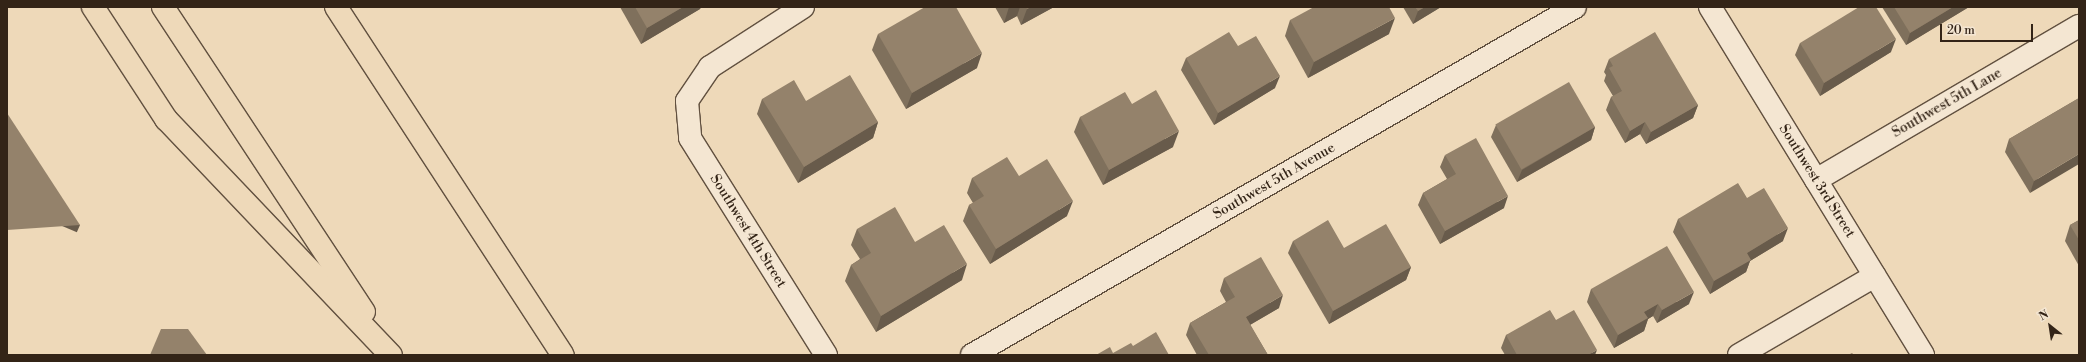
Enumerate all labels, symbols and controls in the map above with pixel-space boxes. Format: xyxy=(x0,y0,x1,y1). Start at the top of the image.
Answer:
scale bar xyxy=(1942,16,2035,42)
text: 20 m xyxy=(1947,23,1975,38)
street label: Southwest 5th Lane xyxy=(1889,65,2005,141)
street label: Southwest 3rd Street xyxy=(1775,121,1859,241)
street label: Southwest 5th Avenue xyxy=(1210,139,1338,223)
street label: Southwest 4th Street xyxy=(706,171,790,291)
north arrow xyxy=(2030,306,2070,346)
text: N xyxy=(2037,307,2051,324)

